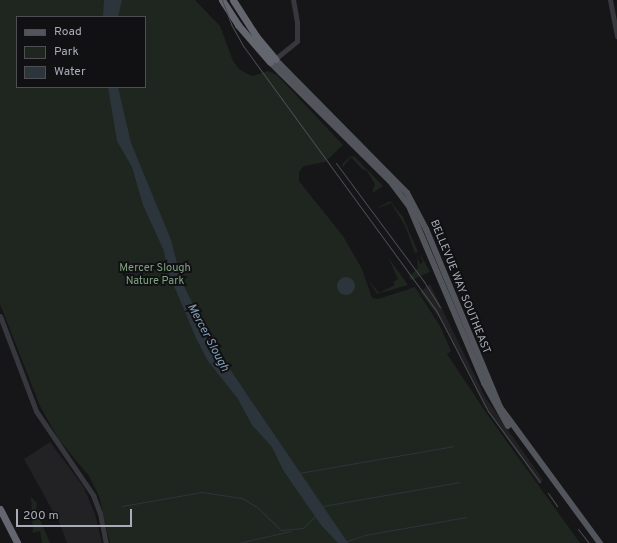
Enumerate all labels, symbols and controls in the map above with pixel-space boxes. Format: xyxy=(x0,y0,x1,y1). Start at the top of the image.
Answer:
legend xyxy=(16,16,146,88)
text: Road xyxy=(54,24,82,40)
text: Park xyxy=(54,44,79,60)
text: Water xyxy=(54,64,86,80)
street label: BELLEVUE WAY SOUTHEAST xyxy=(427,218,493,356)
park label: Mercer Slough Nature Park xyxy=(119,262,191,288)
water label: Mercer Slough xyxy=(183,302,231,374)
scale bar xyxy=(18,501,134,527)
text: 200 m xyxy=(23,508,59,524)

